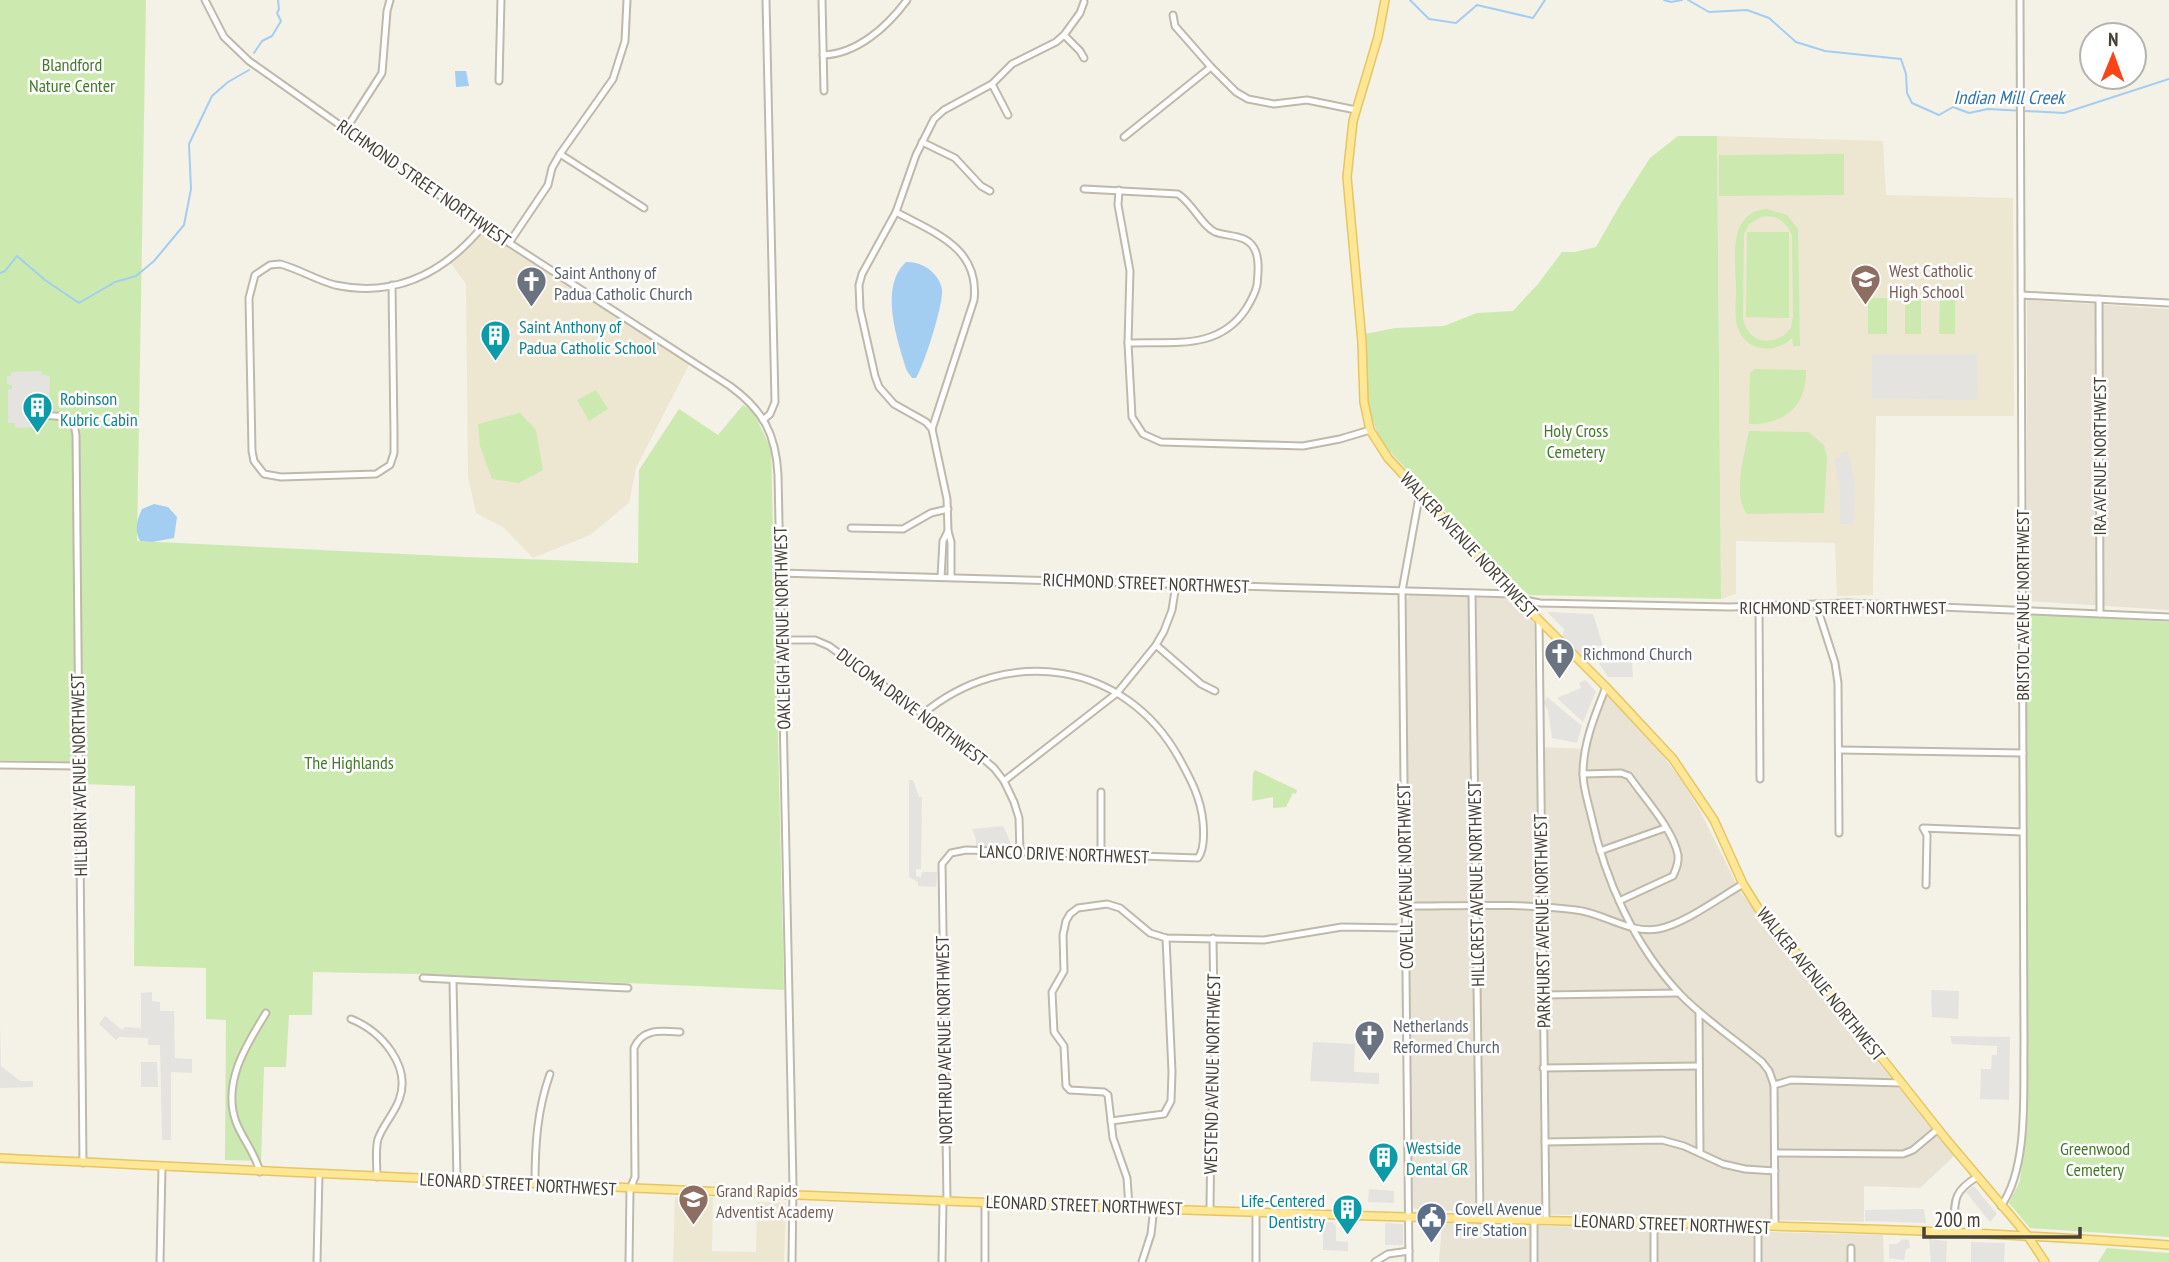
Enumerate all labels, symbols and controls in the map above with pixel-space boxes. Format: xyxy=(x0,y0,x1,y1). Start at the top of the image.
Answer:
north arrow xyxy=(2078,21,2148,91)
text: N xyxy=(2108,27,2119,51)
park label: Blandford Nature Center xyxy=(29,53,115,97)
water label: Indian Mill Creek xyxy=(1954,85,2067,109)
street label: RICHMOND STREET NORTHWEST xyxy=(333,114,515,252)
place label: West Catholic High School xyxy=(1889,259,1974,303)
place label: Saint Anthony of Padua Catholic Church xyxy=(554,261,693,305)
school or university icon: West Catholic High School xyxy=(1849,263,1883,307)
church icon: Saint Anthony of Padua Catholic Church xyxy=(514,265,548,309)
place label: Saint Anthony of Padua Catholic School xyxy=(519,315,657,359)
building icon: Saint Anthony of Padua Catholic School xyxy=(479,319,513,363)
street label: IRA AVENUE NORTHWEST xyxy=(2088,377,2111,535)
place label: Robinson Kubric Cabin xyxy=(60,387,138,431)
building icon: Robinson Kubric Cabin xyxy=(20,391,54,435)
park label: Holy Cross Cemetery xyxy=(1544,419,1608,463)
street label: WALKER AVENUE NORTHWEST xyxy=(1395,467,1543,623)
street label: BRISTOL AVENUE NORTHWEST xyxy=(2011,509,2034,701)
street label: OAKLEIGH AVENUE NORTHWEST xyxy=(769,526,795,730)
street label: RICHMOND STREET NORTHWEST xyxy=(1042,568,1250,598)
street label: RICHMOND STREET NORTHWEST xyxy=(1740,596,1946,619)
church icon: Richmond Church xyxy=(1543,636,1577,680)
place label: Richmond Church xyxy=(1583,642,1692,665)
street label: DUCOMA DRIVE NORTHWEST xyxy=(832,643,992,771)
street label: HILLBURN AVENUE NORTHWEST xyxy=(66,673,92,877)
park label: The Highlands xyxy=(304,751,394,774)
street label: HILLCREST AVENUE NORTHWEST xyxy=(1463,781,1489,987)
street label: COVELL AVENUE NORTHWEST xyxy=(1392,783,1418,969)
street label: PARKHURST AVENUE NORTHWEST xyxy=(1529,814,1555,1028)
street label: LANCO DRIVE NORTHWEST xyxy=(979,840,1149,868)
street label: WALKER AVENUE NORTHWEST xyxy=(1752,902,1890,1066)
street label: NORTHRUP AVENUE NORTHWEST xyxy=(931,935,957,1145)
street label: WESTEND AVENUE NORTHWEST xyxy=(1199,973,1225,1175)
place label: Netherlands Reformed Church xyxy=(1393,1014,1500,1058)
church icon: Netherlands Reformed Church xyxy=(1353,1018,1387,1062)
place label: Westside Dental GR xyxy=(1406,1136,1469,1180)
park label: Greenwood Cemetery xyxy=(2060,1137,2130,1181)
building icon: Westside Dental GR xyxy=(1366,1140,1400,1184)
street label: LEONARD STREET NORTHWEST xyxy=(419,1167,617,1201)
place label: Grand Rapids Adventist Academy xyxy=(716,1179,834,1223)
school or university icon: Grand Rapids Adventist Academy xyxy=(676,1183,710,1227)
place label: Life-Centered Dentistry xyxy=(1241,1189,1325,1233)
street label: LEONARD STREET NORTHWEST xyxy=(985,1190,1183,1220)
building icon: Life-Centered Dentistry xyxy=(1331,1193,1365,1237)
scale bar xyxy=(1924,1196,2080,1240)
place label: Covell Avenue Fire Station xyxy=(1455,1197,1542,1241)
public building icon: Covell Avenue Fire Station xyxy=(1415,1201,1449,1245)
text: 200 m xyxy=(1934,1206,1980,1233)
street label: LEONARD STREET NORTHWEST xyxy=(1573,1209,1771,1239)

